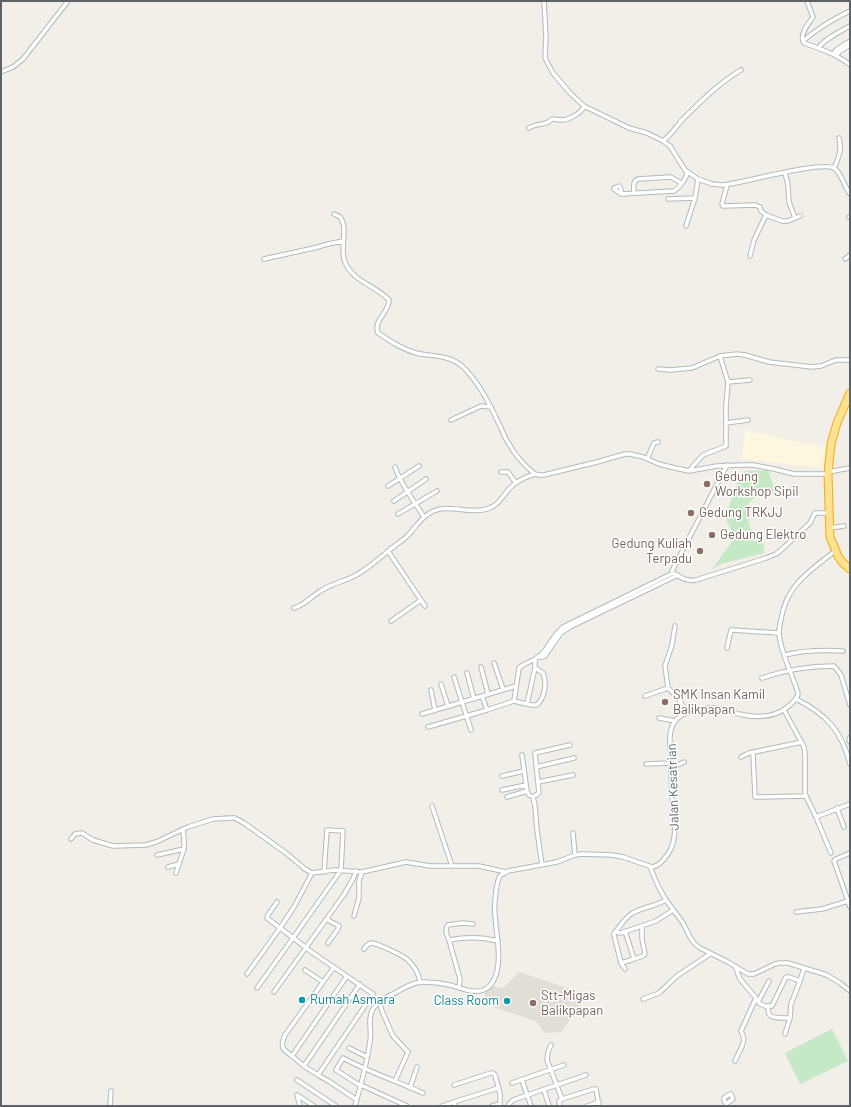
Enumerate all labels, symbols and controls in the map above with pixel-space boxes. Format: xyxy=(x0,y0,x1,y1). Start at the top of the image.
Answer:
place label: Gedung Workshop Sipil xyxy=(715,469,798,500)
marker: Gedung Workshop Sipil xyxy=(702,479,712,489)
place label: Gedung TRKJJ xyxy=(699,505,783,521)
marker: Gedung TRKJJ xyxy=(686,508,696,518)
place label: Gedung Elektro xyxy=(720,527,806,543)
marker: Gedung Elektro xyxy=(707,530,717,540)
place label: Gedung Kuliah Terpadu xyxy=(612,536,692,567)
marker: Gedung Kuliah Terpadu xyxy=(695,546,705,556)
place label: SMK Insan Kamil Balikpapan xyxy=(673,687,765,718)
marker: SMK Insan Kamil Balikpapan xyxy=(660,697,670,707)
street label: Jalan Kesatrian xyxy=(664,743,682,831)
place label: Stt-Migas Balikpapan xyxy=(541,988,603,1019)
place label: Rumah Asmara xyxy=(310,992,395,1008)
place label: Class Room xyxy=(434,993,499,1009)
marker: Rumah Asmara xyxy=(297,995,307,1005)
marker: Class Room xyxy=(502,996,512,1006)
marker: Stt-Migas Balikpapan xyxy=(528,998,538,1008)

